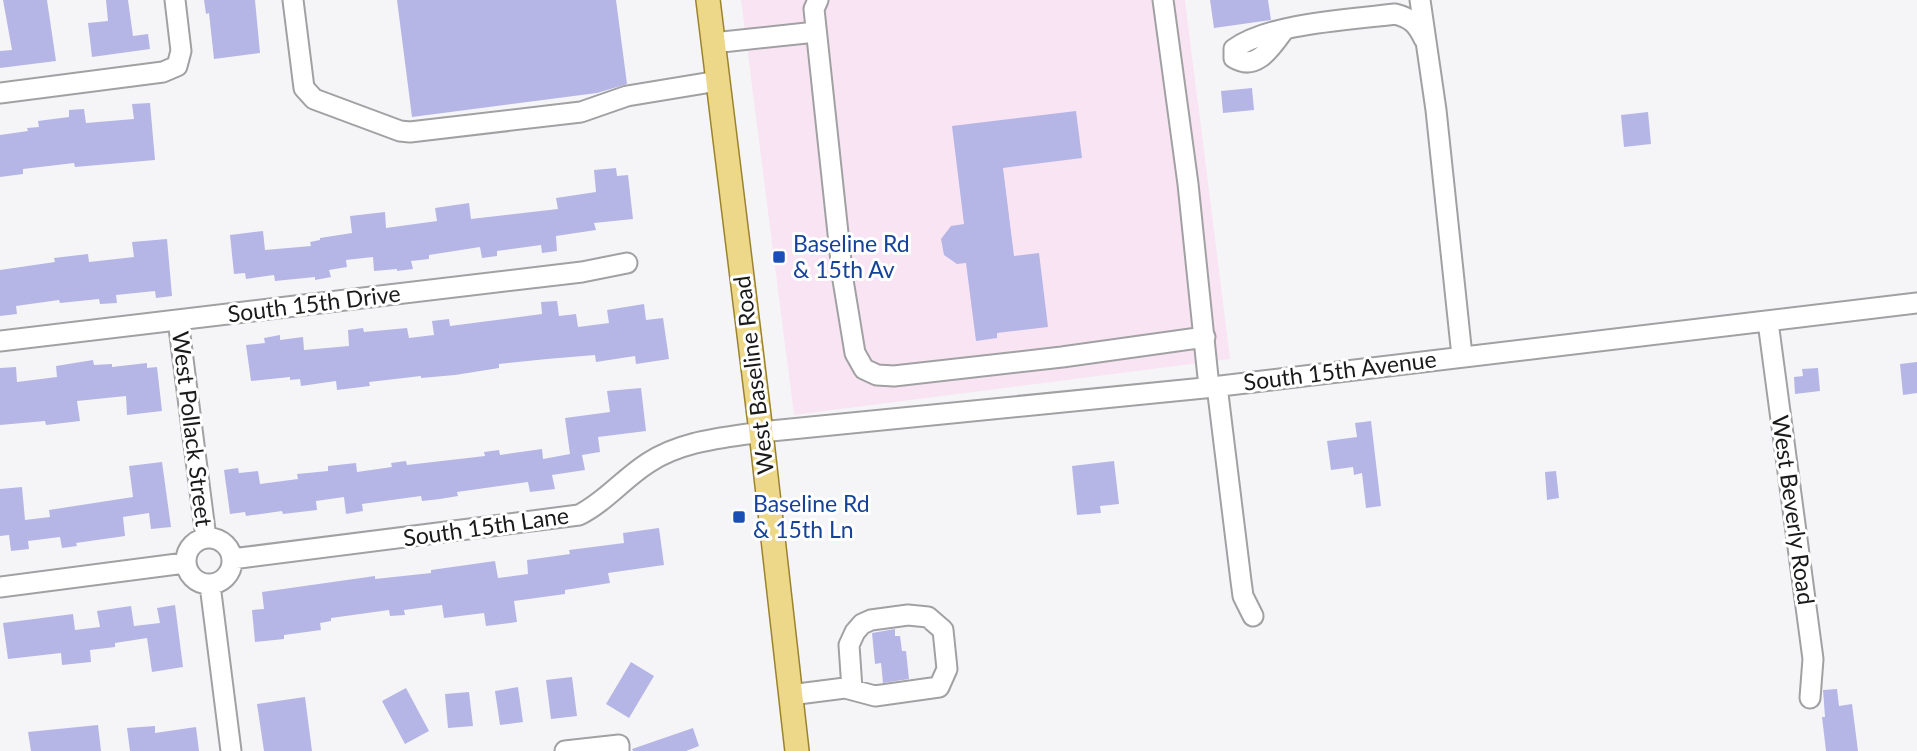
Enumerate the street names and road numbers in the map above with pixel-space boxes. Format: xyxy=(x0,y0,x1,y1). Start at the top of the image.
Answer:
street label: West Baseline Road xyxy=(727,274,779,476)
street label: South 15th Drive xyxy=(226,279,402,327)
street label: West Pollack Street xyxy=(167,330,219,529)
street label: South 15th Avenue xyxy=(1242,344,1438,396)
street label: West Beverly Road xyxy=(1767,413,1821,606)
street label: South 15th Lane xyxy=(401,501,571,552)

